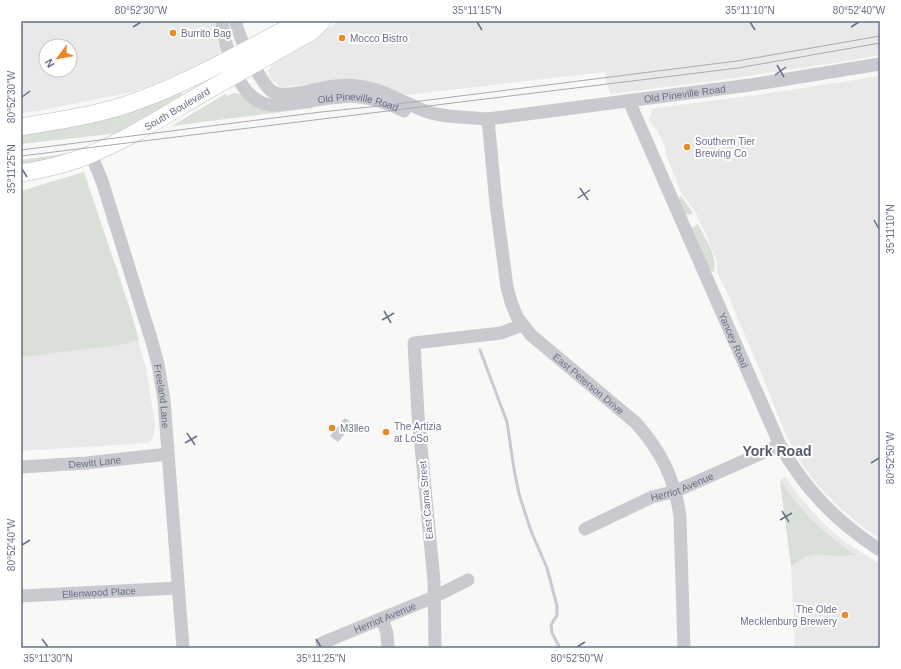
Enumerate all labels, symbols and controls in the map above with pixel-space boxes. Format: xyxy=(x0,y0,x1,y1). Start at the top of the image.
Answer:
text: 80°52'30"W xyxy=(115,5,168,16)
text: 35°11'15"N xyxy=(452,5,502,16)
text: 35°11'10"N xyxy=(725,5,775,16)
text: 80°52'40"W xyxy=(833,5,886,16)
marker: Burrito Bag xyxy=(168,28,178,38)
place label: Burrito Bag xyxy=(181,28,231,39)
marker: Mocco Bistro xyxy=(337,33,347,43)
place label: Mocco Bistro xyxy=(350,33,408,44)
north arrow xyxy=(38,38,78,78)
text: N xyxy=(42,57,57,70)
text: 80°52'30"W xyxy=(6,70,17,123)
street label: Old Pineville Road xyxy=(643,83,726,104)
street label: South Boulevard xyxy=(142,85,212,132)
street label: Old Pineville Road xyxy=(317,90,400,113)
place label: Southern Tier Brewing Co xyxy=(695,136,756,159)
marker: Southern Tier Brewing Co xyxy=(682,142,692,152)
text: 35°11'25"N xyxy=(6,144,17,194)
text: 35°11'10"N xyxy=(885,204,896,254)
street label: Yancey Road xyxy=(717,311,751,369)
street label: East Peterson Drive xyxy=(551,351,627,417)
street label: Freeland Lane xyxy=(153,363,172,429)
place label: The Artizia at LoSo xyxy=(394,421,442,444)
marker: M3lleo xyxy=(327,423,337,433)
place label: M3lleo xyxy=(340,423,370,434)
marker: The Artizia at LoSo xyxy=(381,427,391,437)
text: 80°52'50"W xyxy=(885,431,896,484)
district label: York Road xyxy=(743,443,811,459)
street label: Dewitt Lane xyxy=(68,454,122,470)
street label: East Cama Street xyxy=(417,460,435,540)
street label: Herriot Avenue xyxy=(649,470,715,503)
text: 80°52'40"W xyxy=(6,518,17,571)
street label: Ellenwood Place xyxy=(62,585,137,599)
street label: Herriot Avenue xyxy=(352,599,418,635)
place label: The Olde Mecklenburg Brewery xyxy=(740,604,837,627)
marker: The Olde Mecklenburg Brewery xyxy=(840,610,850,620)
text: 35°11'30"N xyxy=(23,653,73,664)
text: 35°11'25"N xyxy=(296,653,346,664)
text: 80°52'50"W xyxy=(551,653,604,664)

